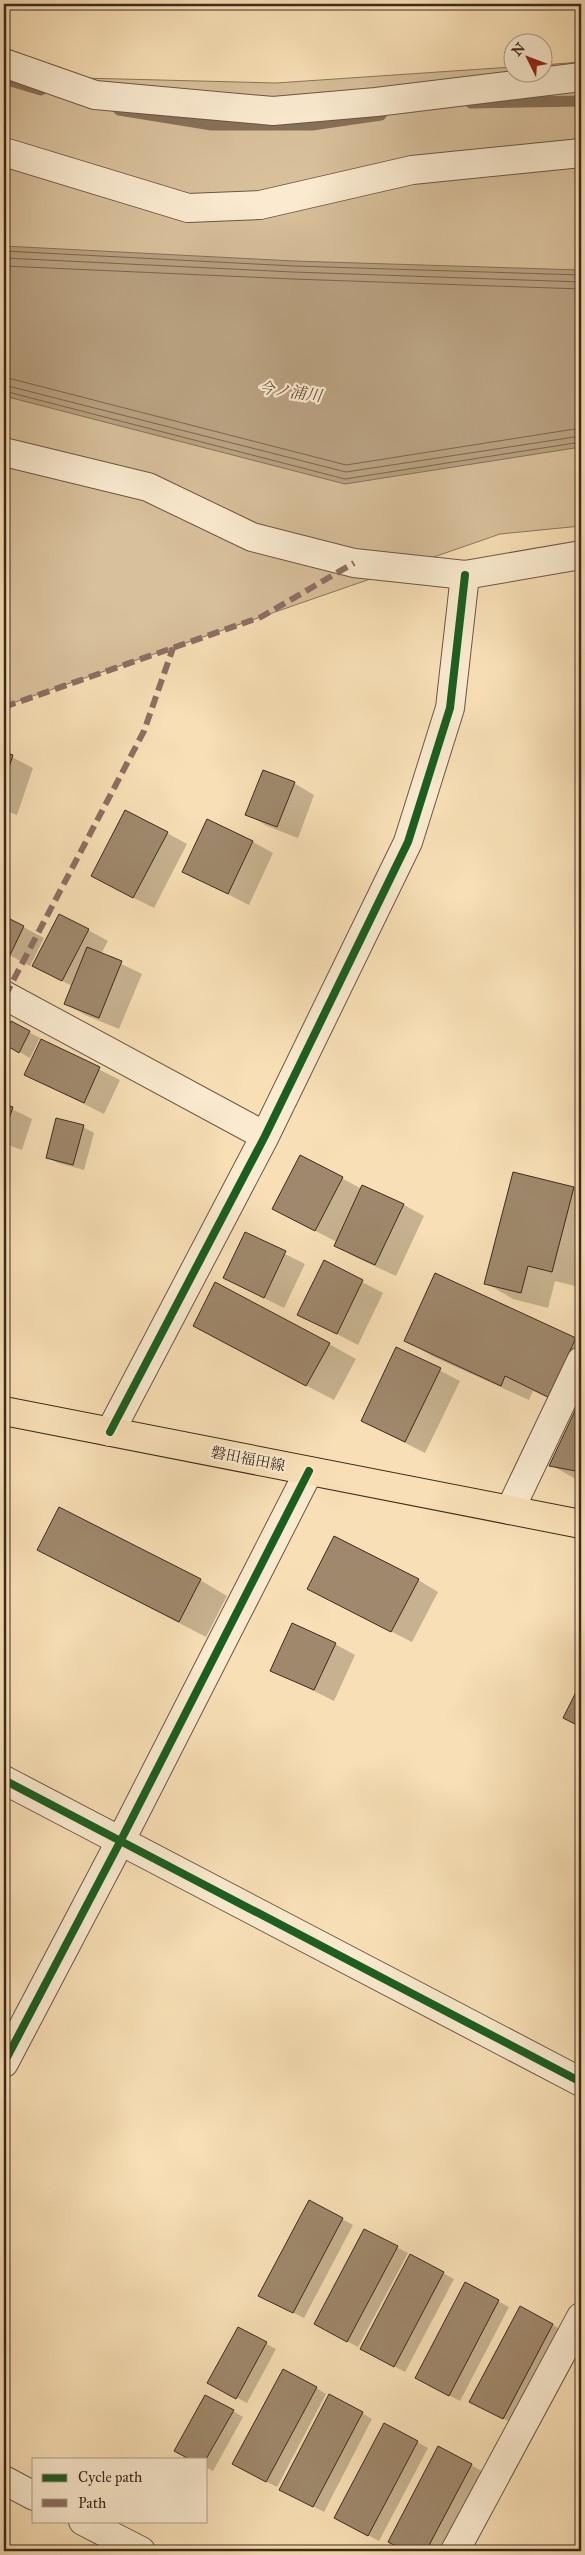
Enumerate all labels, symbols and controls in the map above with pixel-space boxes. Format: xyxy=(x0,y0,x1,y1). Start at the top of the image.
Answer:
north arrow xyxy=(502,32,552,82)
text: N xyxy=(508,39,529,60)
water label: 今ノ浦川 xyxy=(257,378,325,406)
street label: 磐田福田線 xyxy=(209,1443,287,1475)
legend xyxy=(32,2458,208,2522)
text: Cycle path xyxy=(78,2468,143,2486)
text: Path xyxy=(78,2494,107,2512)

